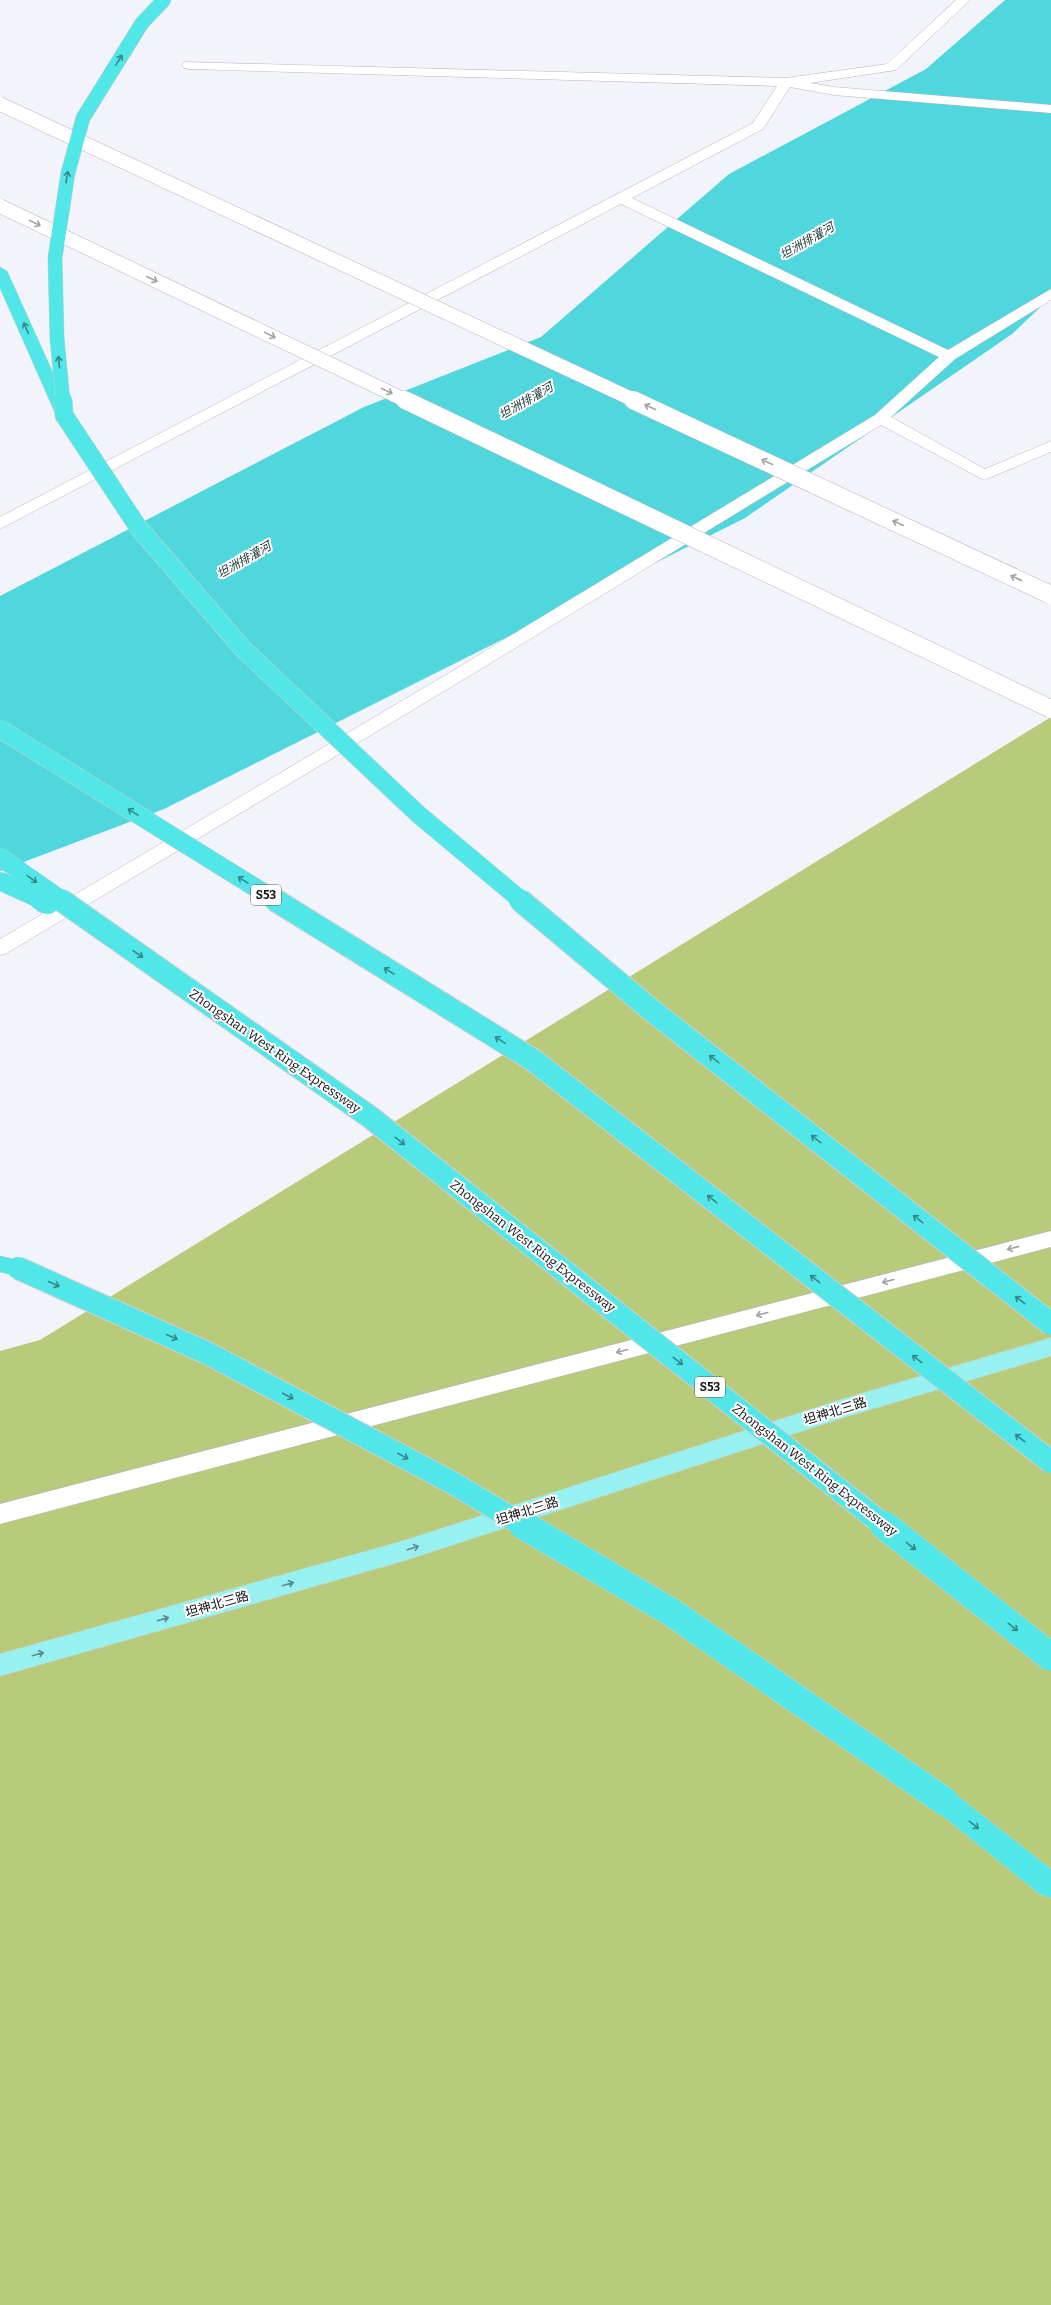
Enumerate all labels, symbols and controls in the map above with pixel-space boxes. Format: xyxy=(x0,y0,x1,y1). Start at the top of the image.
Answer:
one-way arrow xyxy=(116,54,124,66)
one-way arrow xyxy=(64,171,72,184)
water label: 坦洲排灌河 xyxy=(778,219,838,262)
one-way arrow xyxy=(29,220,41,227)
one-way arrow xyxy=(146,276,158,283)
one-way arrow xyxy=(22,322,29,334)
one-way arrow xyxy=(263,332,275,339)
one-way arrow xyxy=(56,356,63,369)
water label: 坦洲排灌河 xyxy=(497,379,557,422)
one-way arrow xyxy=(381,388,393,395)
one-way arrow xyxy=(644,403,656,410)
one-way arrow xyxy=(762,458,774,465)
one-way arrow xyxy=(892,519,904,526)
water label: 坦洲排灌河 xyxy=(215,538,275,581)
one-way arrow xyxy=(1010,574,1022,581)
one-way arrow xyxy=(128,808,139,816)
one-way arrow xyxy=(26,875,37,883)
one-way arrow xyxy=(237,876,249,884)
road number: S53 xyxy=(251,885,281,905)
one-way arrow xyxy=(132,950,143,958)
one-way arrow xyxy=(384,967,395,975)
street label: Zhongshan West Ring Expressway xyxy=(187,986,364,1116)
one-way arrow xyxy=(494,1035,506,1043)
one-way arrow xyxy=(708,1054,719,1063)
one-way arrow xyxy=(810,1135,821,1143)
one-way arrow xyxy=(395,1137,406,1145)
street label: Zhongshan West Ring Expressway xyxy=(447,1177,619,1315)
one-way arrow xyxy=(707,1195,718,1203)
one-way arrow xyxy=(913,1215,924,1224)
one-way arrow xyxy=(1007,1245,1020,1253)
one-way arrow xyxy=(809,1275,820,1283)
one-way arrow xyxy=(881,1278,894,1286)
one-way arrow xyxy=(47,1281,59,1288)
one-way arrow xyxy=(1015,1295,1026,1304)
one-way arrow xyxy=(756,1311,769,1319)
one-way arrow xyxy=(166,1334,178,1342)
one-way arrow xyxy=(616,1348,629,1355)
one-way arrow xyxy=(912,1354,923,1363)
one-way arrow xyxy=(672,1357,683,1365)
road number: S53 xyxy=(695,1377,725,1397)
one-way arrow xyxy=(282,1393,294,1400)
street label: 坦神北三路 xyxy=(802,1394,868,1428)
street label: Zhongshan West Ring Expressway xyxy=(729,1401,901,1539)
one-way arrow xyxy=(1015,1434,1026,1443)
one-way arrow xyxy=(397,1453,409,1461)
street label: 坦神北三路 xyxy=(494,1494,560,1528)
one-way arrow xyxy=(906,1542,917,1551)
one-way arrow xyxy=(406,1544,419,1551)
one-way arrow xyxy=(281,1579,294,1587)
street label: 坦神北三路 xyxy=(184,1588,250,1620)
one-way arrow xyxy=(156,1615,169,1622)
one-way arrow xyxy=(1008,1623,1019,1631)
one-way arrow xyxy=(31,1650,44,1657)
one-way arrow xyxy=(969,1821,980,1830)

